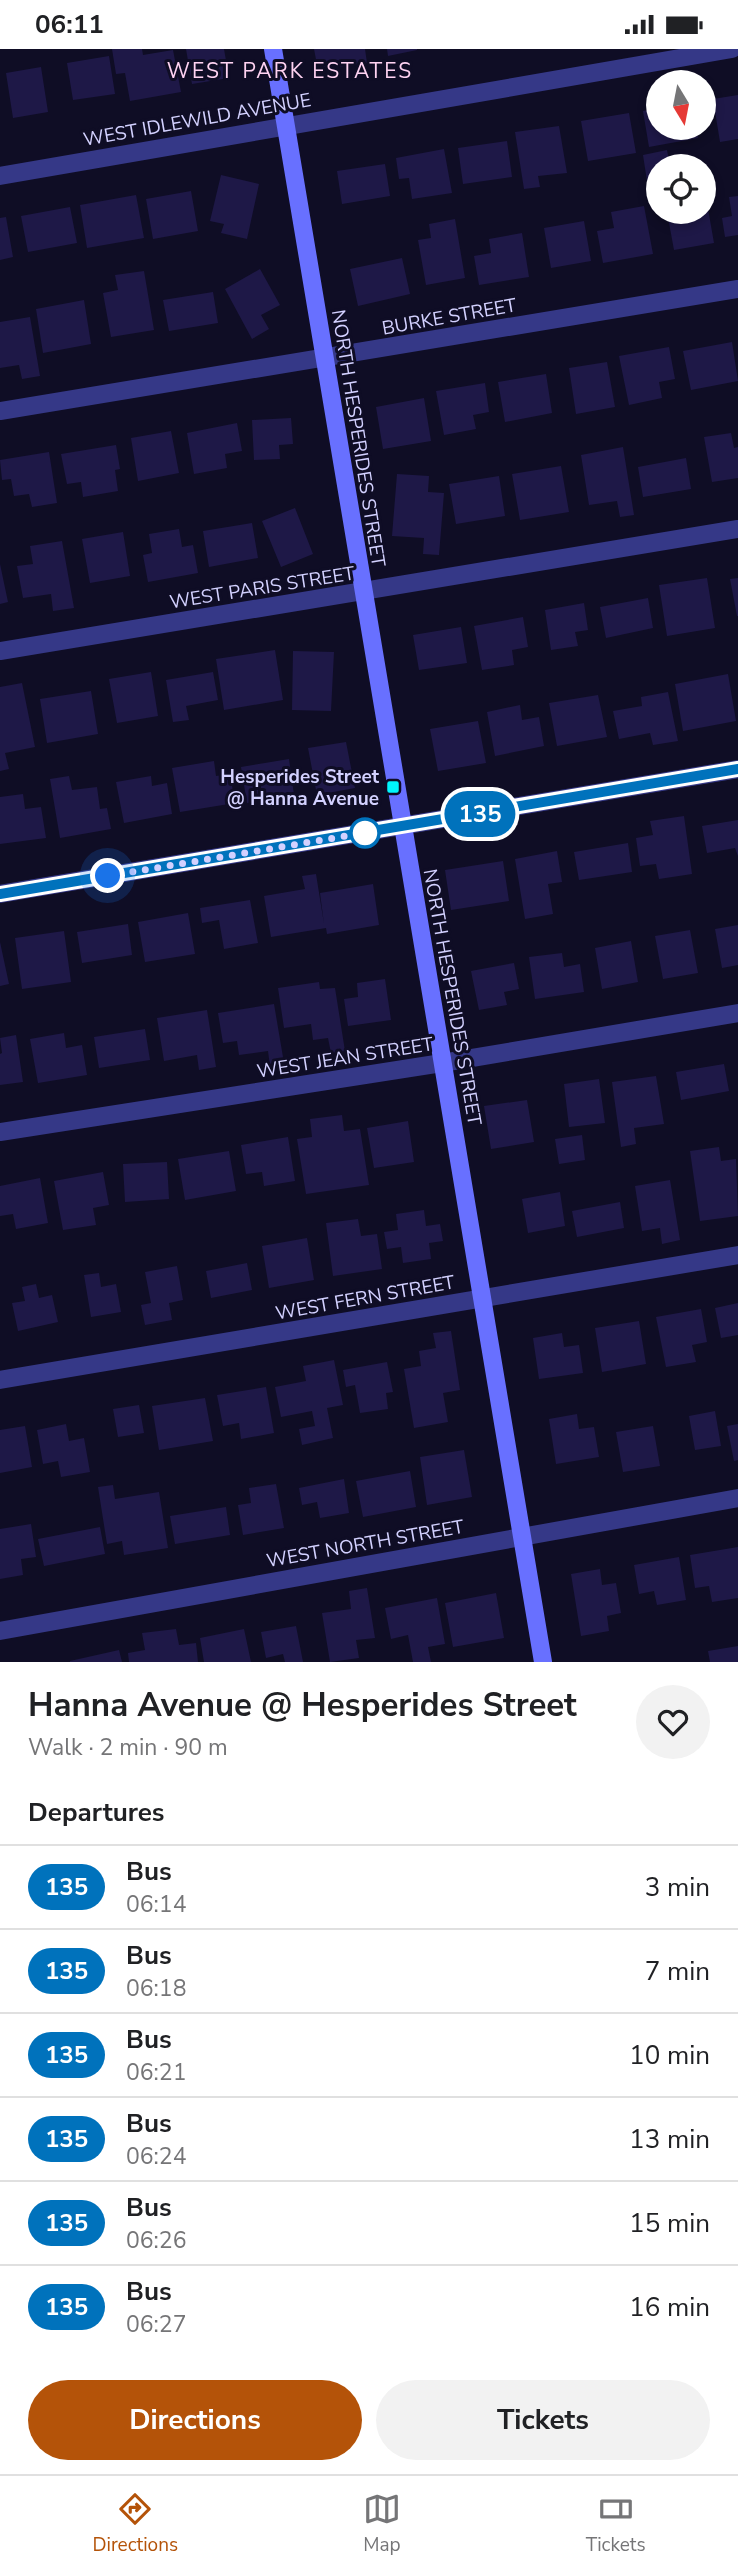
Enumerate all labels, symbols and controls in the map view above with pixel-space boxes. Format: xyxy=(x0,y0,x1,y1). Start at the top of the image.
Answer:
text: 06:11 xyxy=(35,7,104,42)
district label: WEST PARK ESTATES xyxy=(167,57,413,85)
north arrow xyxy=(646,70,716,140)
map controls xyxy=(646,70,716,224)
street label: WEST IDLEWILD AVENUE xyxy=(81,87,313,153)
button: locate xyxy=(646,154,716,224)
street label: BURKE STREET xyxy=(380,292,519,342)
street label: NORTH HESPERIDES STREET xyxy=(325,308,391,569)
street label: WEST PARIS STREET xyxy=(168,560,357,615)
place label: Hesperides Street @ Hanna Avenue xyxy=(220,764,380,812)
marker: Hesperides Street @ Hanna Avenue xyxy=(385,779,401,795)
line badge: 135 xyxy=(440,791,520,837)
text: 135 xyxy=(458,798,502,830)
unlabelled marker xyxy=(350,818,380,848)
your location xyxy=(90,858,125,893)
street label: NORTH HESPERIDES STREET xyxy=(417,867,487,1128)
street label: WEST JEAN STREET xyxy=(255,1031,436,1085)
street label: WEST FERN STREET xyxy=(274,1269,457,1327)
street label: WEST NORTH STREET xyxy=(264,1514,467,1574)
text: Hanna Avenue @ Hesperides Street xyxy=(28,1683,577,1728)
button: heart xyxy=(636,1685,710,1759)
text: Walk · 2 min · 90 m xyxy=(28,1732,228,1763)
text: Departures xyxy=(28,1795,164,1830)
text: Bus xyxy=(126,1854,172,1889)
text: 3 min xyxy=(645,1870,710,1905)
text: 135 xyxy=(45,1871,88,1903)
text: 06:14 xyxy=(126,1889,186,1920)
text: Bus xyxy=(126,1938,172,1973)
text: 7 min xyxy=(645,1954,710,1989)
text: 135 xyxy=(45,1955,88,1987)
text: 06:18 xyxy=(126,1973,186,2004)
text: Bus xyxy=(126,2022,172,2057)
text: 10 min xyxy=(629,2038,710,2073)
text: 135 xyxy=(45,2039,88,2071)
text: 06:21 xyxy=(126,2057,186,2088)
text: Bus xyxy=(126,2106,172,2141)
text: 13 min xyxy=(629,2122,710,2157)
text: 135 xyxy=(45,2123,88,2155)
text: 06:24 xyxy=(126,2141,186,2172)
text: Bus xyxy=(126,2190,172,2225)
text: 15 min xyxy=(629,2206,710,2241)
text: 135 xyxy=(45,2207,88,2239)
text: 06:26 xyxy=(126,2225,186,2256)
text: Bus xyxy=(126,2274,172,2309)
text: 16 min xyxy=(629,2290,710,2325)
text: 135 xyxy=(45,2291,88,2323)
text: 06:27 xyxy=(126,2309,186,2340)
button: Directions xyxy=(28,2380,362,2460)
button: Tickets xyxy=(376,2380,710,2460)
tab: Directions xyxy=(92,2490,178,2558)
tab: Map xyxy=(363,2490,401,2558)
tab: Tickets xyxy=(586,2490,646,2558)

